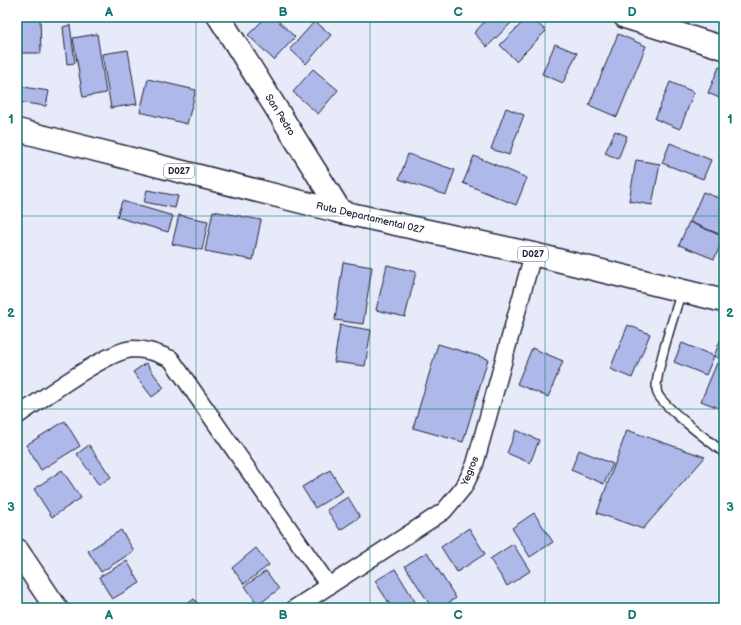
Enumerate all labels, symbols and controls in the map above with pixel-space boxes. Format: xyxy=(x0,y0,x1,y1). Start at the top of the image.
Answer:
text: A xyxy=(104,4,113,20)
text: B xyxy=(278,4,288,20)
text: C xyxy=(453,4,463,20)
text: D xyxy=(627,4,637,20)
street label: San Pedro xyxy=(263,92,298,138)
text: 1 xyxy=(8,111,14,127)
text: 1 xyxy=(727,111,733,127)
road number: D027 xyxy=(164,164,194,178)
street label: Ruta Departamental 027 xyxy=(315,200,425,236)
road number: D027 xyxy=(518,247,548,261)
text: 2 xyxy=(7,305,15,321)
text: 2 xyxy=(726,305,734,321)
street label: Yegros xyxy=(458,454,481,488)
text: 3 xyxy=(7,499,15,515)
text: 3 xyxy=(726,499,734,515)
text: A xyxy=(104,607,113,623)
text: B xyxy=(278,607,288,623)
text: C xyxy=(453,607,463,623)
text: D xyxy=(627,607,637,623)

